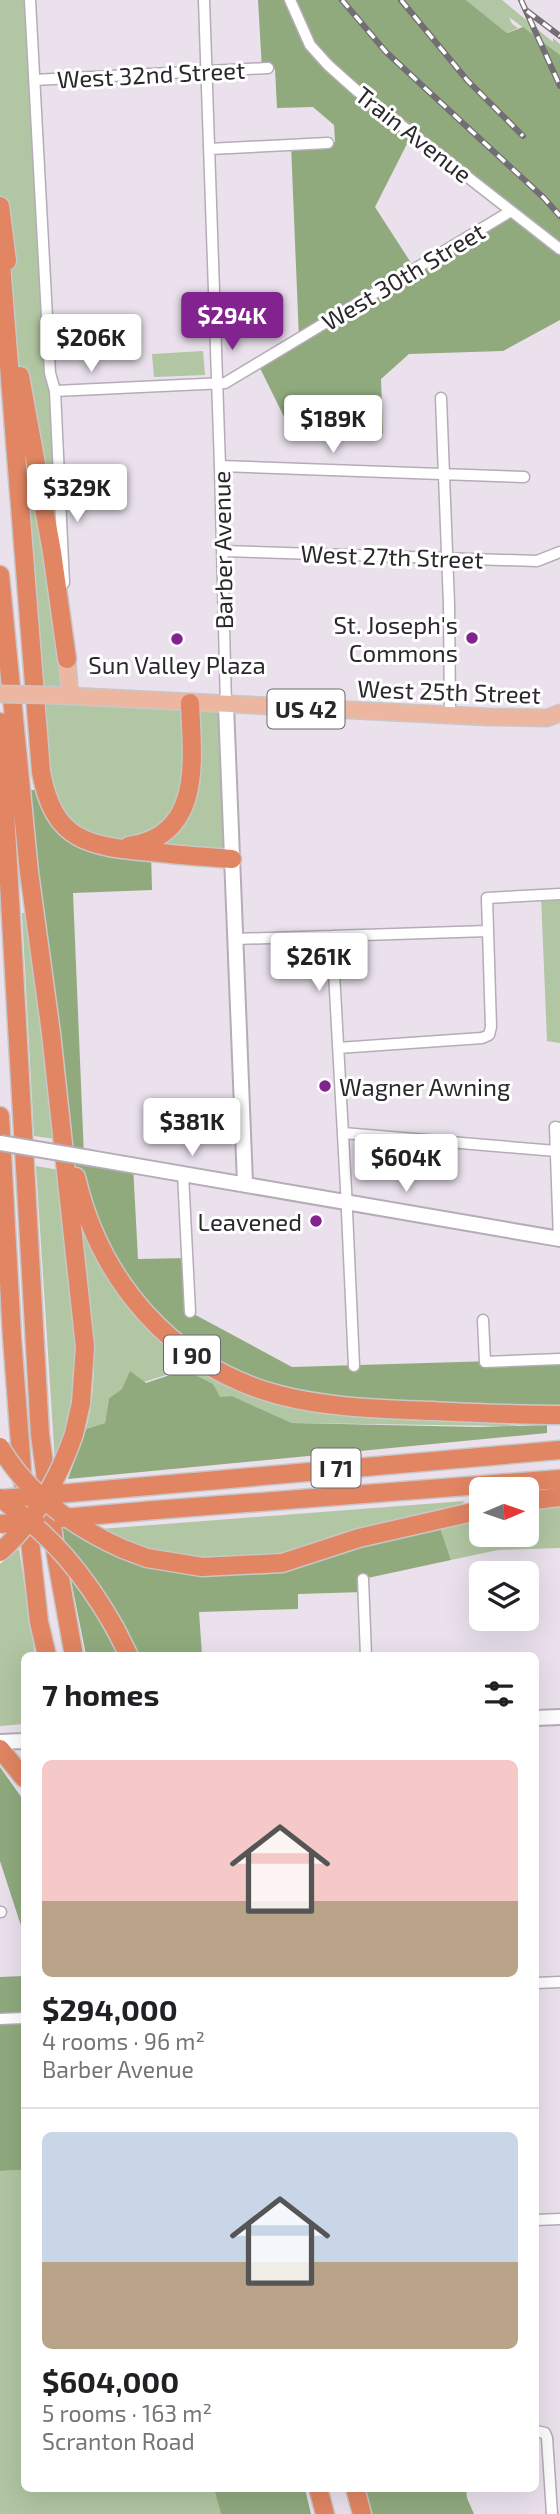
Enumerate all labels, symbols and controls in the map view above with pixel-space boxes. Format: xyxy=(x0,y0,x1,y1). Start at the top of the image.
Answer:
street label: West 32nd Street xyxy=(56,55,246,93)
street label: Train Avenue xyxy=(350,80,478,188)
street label: West 30th Street xyxy=(316,216,490,336)
pin: $294K xyxy=(183,292,281,352)
text: $294K xyxy=(197,301,267,329)
pin: $206K xyxy=(42,314,140,374)
text: $206K xyxy=(56,323,126,351)
pin: $189K xyxy=(284,396,382,455)
text: $189K xyxy=(300,404,366,432)
pin: $329K xyxy=(28,464,126,524)
street label: Barber Avenue xyxy=(206,470,238,630)
text: $329K xyxy=(43,473,111,501)
street label: West 27th Street xyxy=(300,538,484,574)
place label: St. Joseph's Commons xyxy=(333,610,458,667)
marker: St. Joseph's Commons xyxy=(464,630,480,646)
marker: Sun Valley Plaza xyxy=(169,631,185,647)
place label: Sun Valley Plaza xyxy=(88,650,266,679)
street label: West 25th Street xyxy=(357,673,541,709)
road number: US 42 xyxy=(268,690,344,729)
pin: $261K xyxy=(270,934,368,993)
text: $261K xyxy=(287,942,351,970)
place label: Wagner Awning xyxy=(339,1072,510,1101)
marker: Wagner Awning xyxy=(317,1078,333,1094)
pin: $381K xyxy=(143,1098,241,1158)
text: $381K xyxy=(159,1107,225,1135)
pin: $604K xyxy=(357,1134,455,1194)
text: $604K xyxy=(371,1143,441,1171)
place label: Leavened xyxy=(198,1207,302,1236)
marker: Leavened xyxy=(308,1213,324,1229)
road number: I 90 xyxy=(164,1336,220,1374)
road number: I 71 xyxy=(312,1448,360,1488)
north arrow xyxy=(469,1477,539,1547)
map controls xyxy=(469,1477,539,1631)
button: layers xyxy=(469,1561,539,1631)
icon: filters xyxy=(480,1675,518,1713)
text: 7 homes xyxy=(42,1676,159,1712)
icon: home xyxy=(217,1806,343,1932)
text: $294,000 xyxy=(42,1991,178,2027)
text: 4 rooms · 96 m² xyxy=(42,2027,205,2055)
text: Barber Avenue xyxy=(42,2055,194,2083)
icon: home xyxy=(217,2178,343,2304)
text: $604,000 xyxy=(42,2363,179,2399)
text: 5 rooms · 163 m² xyxy=(42,2399,212,2427)
text: Scranton Road xyxy=(42,2427,195,2455)

